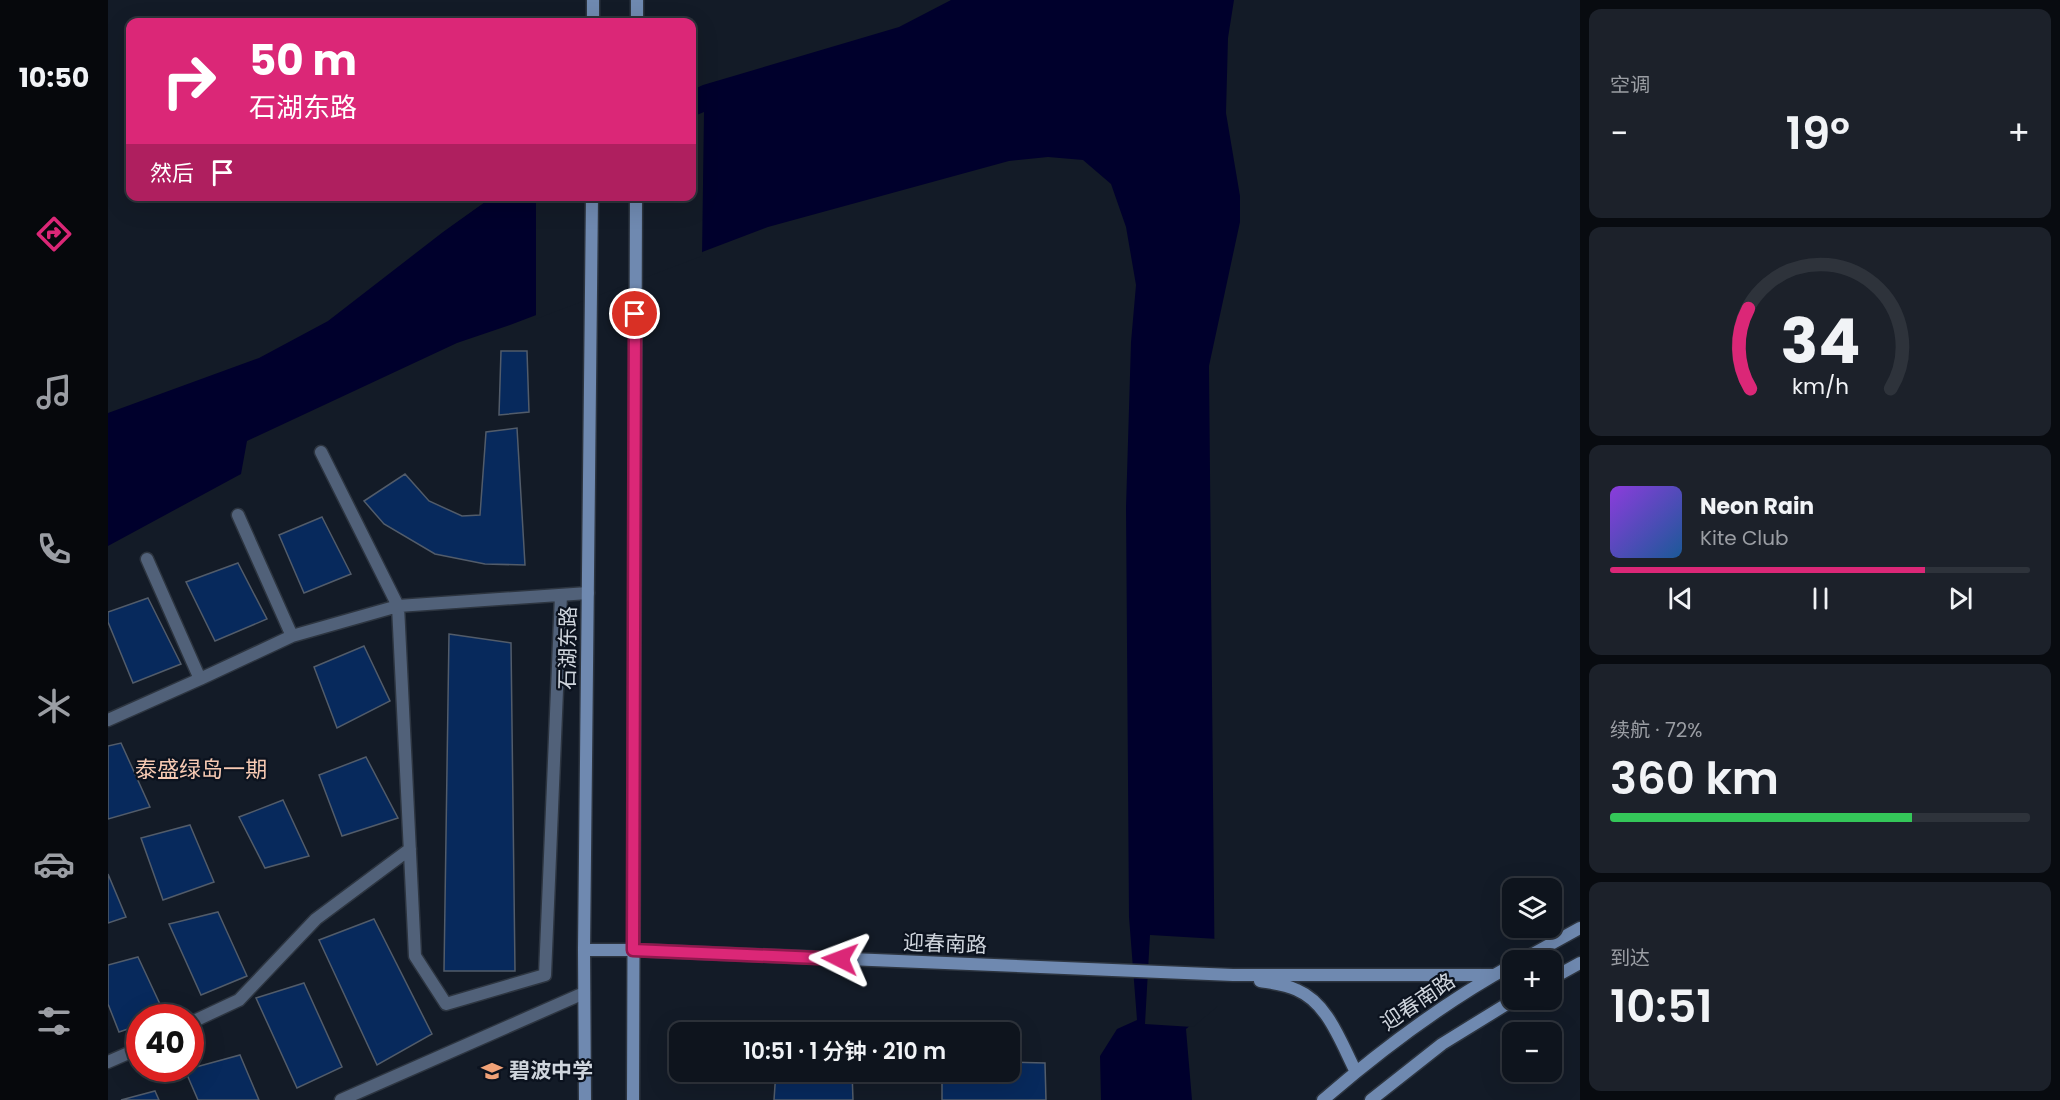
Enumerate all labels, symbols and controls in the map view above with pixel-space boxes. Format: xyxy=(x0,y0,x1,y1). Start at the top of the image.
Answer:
text: 50 m xyxy=(249,31,357,90)
icon: right xyxy=(150,42,228,120)
text: 10:50 xyxy=(19,59,89,96)
text: 空调 xyxy=(1610,71,1650,99)
text: 石湖东路 xyxy=(249,89,357,126)
text: 19° xyxy=(1786,102,1850,165)
text: − xyxy=(1610,110,1628,157)
text: + xyxy=(2007,110,2030,157)
icon: arrive xyxy=(206,156,239,189)
text: 然后 xyxy=(150,158,194,189)
icon: directions xyxy=(33,213,75,255)
pin xyxy=(609,288,660,339)
icon: arrive xyxy=(618,297,651,330)
text: 34 xyxy=(1780,297,1860,385)
icon: music xyxy=(33,371,75,413)
text: km/h xyxy=(1791,371,1849,402)
text: Neon Rain xyxy=(1700,491,1814,522)
text: Kite Club xyxy=(1700,524,1789,552)
icon: phone xyxy=(33,528,75,570)
icon: previous xyxy=(1664,582,1697,615)
icon: pause xyxy=(1804,582,1837,615)
icon: next xyxy=(1944,582,1977,615)
street label: 石湖东路 xyxy=(552,606,583,690)
icon: climate xyxy=(33,685,75,727)
text: 续航 · 72% xyxy=(1610,716,1703,744)
text: 360 km xyxy=(1610,747,1779,810)
district label: 泰盛绿岛一期 xyxy=(135,754,267,785)
icon: car xyxy=(33,843,75,885)
map controls xyxy=(1502,878,1562,1082)
button: layers xyxy=(1502,878,1562,938)
position arrow xyxy=(808,927,872,991)
street label: 迎春南路 xyxy=(903,928,987,959)
text: 到达 xyxy=(1610,944,1650,972)
button: + xyxy=(1502,950,1562,1010)
street label: 迎春南路 xyxy=(1375,966,1461,1037)
text: 10:51 xyxy=(1610,975,1712,1038)
icon: filters xyxy=(33,1000,75,1042)
speed limit sign: 40 xyxy=(126,1004,204,1082)
button: − xyxy=(1502,1022,1562,1082)
text: 10:51 · 1 分钟 · 210 m xyxy=(743,1036,946,1067)
place label: 碧波中学 xyxy=(509,1056,593,1085)
school or university icon: 碧波中学 xyxy=(480,1059,504,1083)

